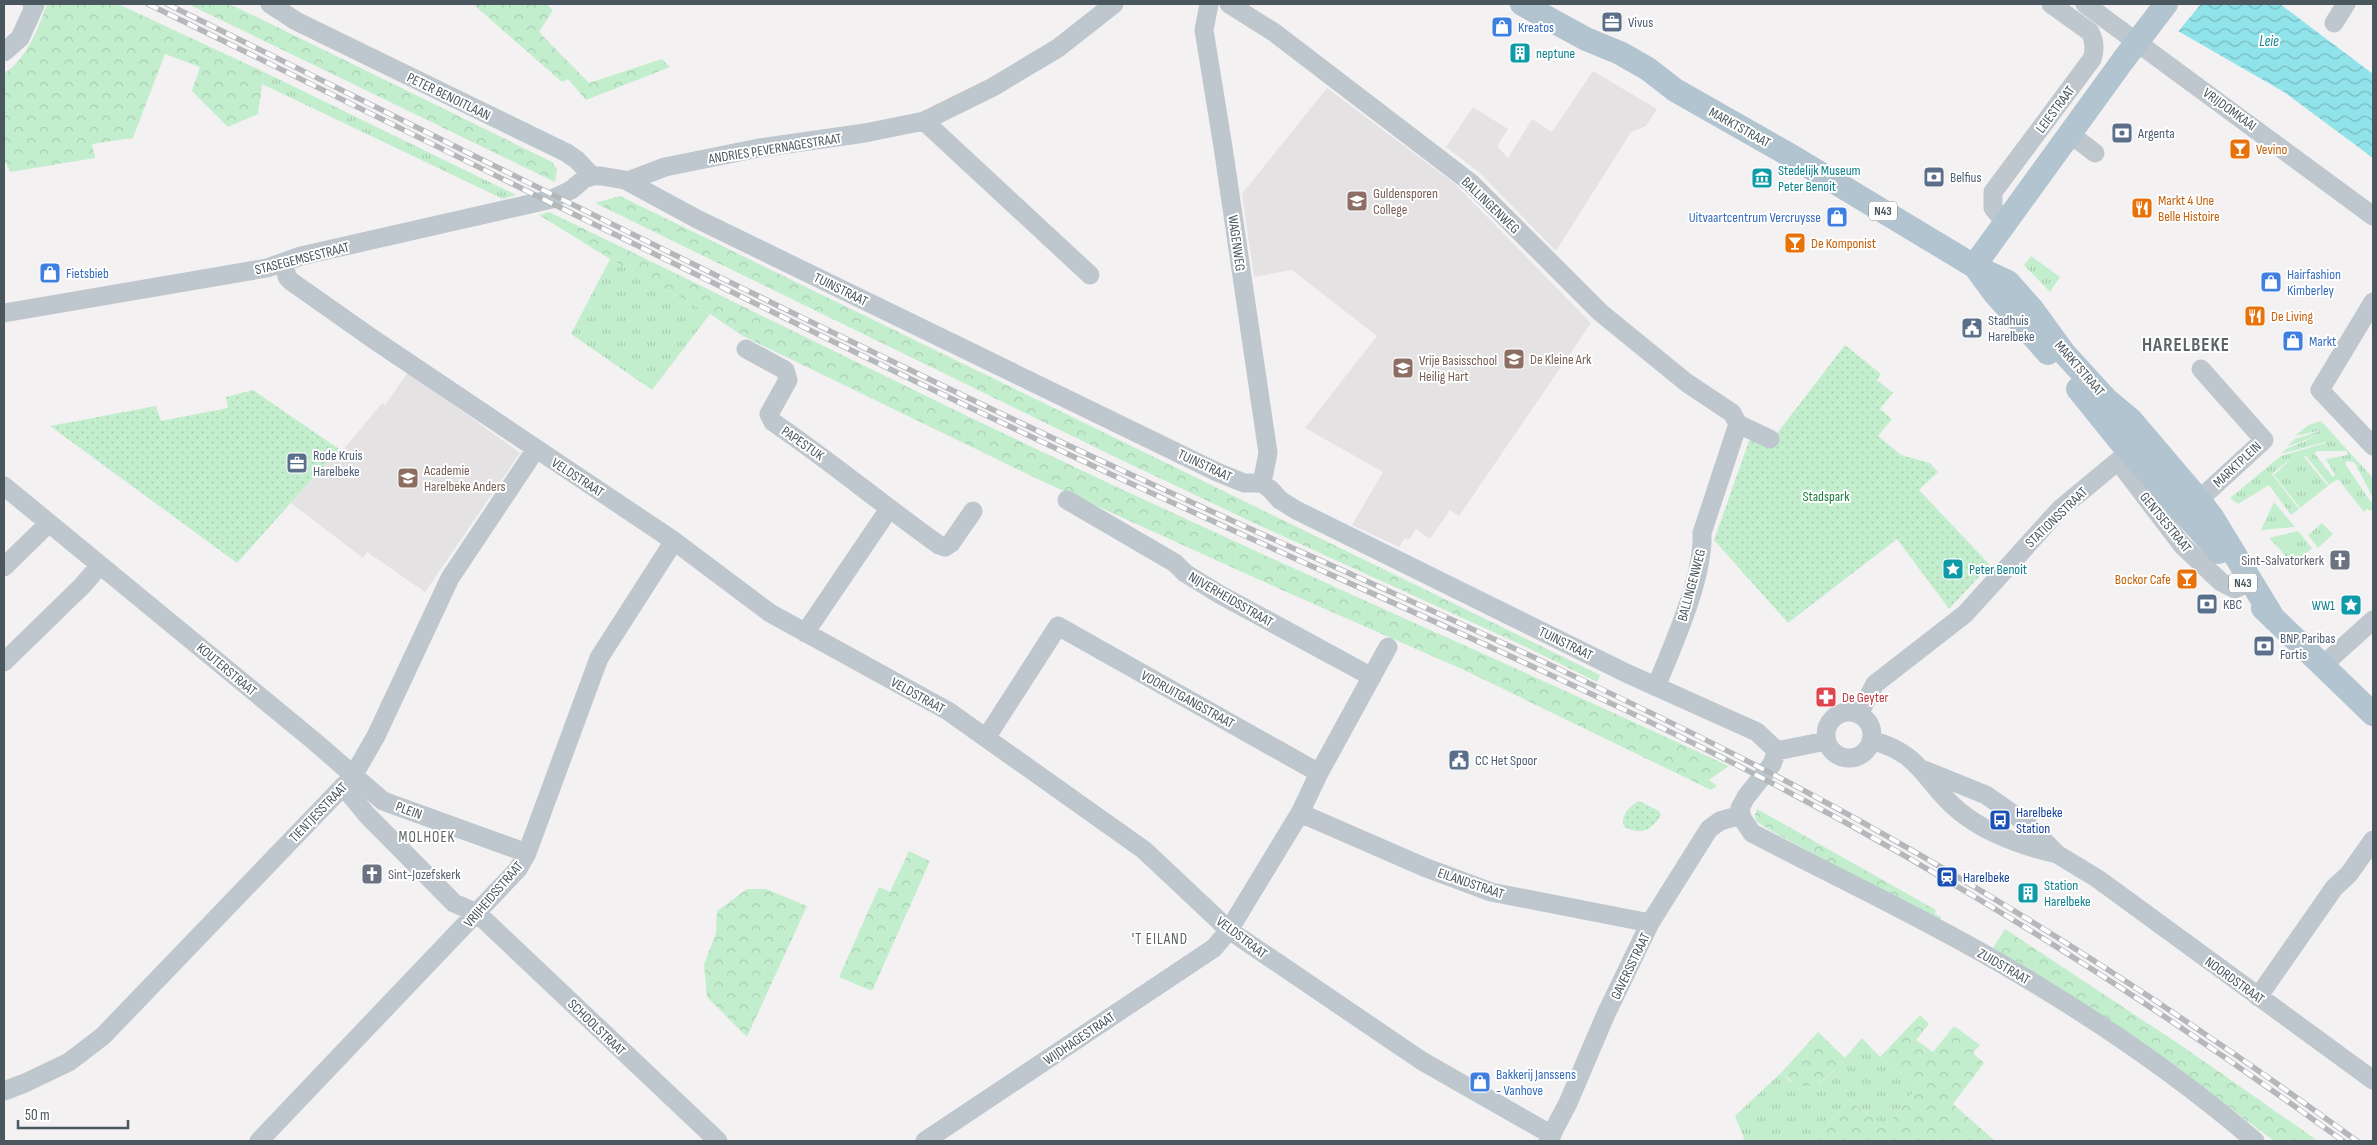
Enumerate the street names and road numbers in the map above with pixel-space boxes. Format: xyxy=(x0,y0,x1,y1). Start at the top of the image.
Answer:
street label: PETER BENOITLAAN xyxy=(404,69,493,124)
street label: LEIESTRAAT xyxy=(2032,82,2079,136)
street label: VRIJDOMKAAI xyxy=(2200,84,2260,134)
street label: MARKTSTRAAT xyxy=(1706,104,1774,151)
street label: ANDRIES PEVERNAGESTRAAT xyxy=(706,130,843,168)
street label: BALLINGENWEG xyxy=(1458,173,1523,237)
road number: N43 xyxy=(1869,202,1897,220)
street label: WAGENWEG xyxy=(1224,214,1249,272)
street label: STASEGEMSESTRAAT xyxy=(253,238,351,278)
street label: TUINSTRAAT xyxy=(811,269,871,310)
street label: MARKTSTRAAT xyxy=(2051,337,2109,400)
street label: PAPESTUK xyxy=(778,423,828,465)
street label: MARKTPLEIN xyxy=(2210,438,2265,491)
street label: TUINSTRAAT xyxy=(1175,446,1235,486)
street label: VELDSTRAAT xyxy=(548,454,607,501)
street label: STATIONSSTRAAT xyxy=(2022,483,2091,551)
street label: GENTSESTRAAT xyxy=(2136,489,2195,556)
street label: BALLINGENWEG xyxy=(1674,547,1709,623)
street label: NIJVERHEIDSSTRAAT xyxy=(1185,568,1276,631)
road number: N43 xyxy=(2229,574,2257,592)
street label: TUINSTRAAT xyxy=(1536,623,1596,664)
street label: KOUTERSTRAAT xyxy=(193,639,260,700)
street label: VOORUITGANGSTRAAT xyxy=(1138,667,1238,732)
street label: VELDSTRAAT xyxy=(888,674,948,717)
street label: TIENTJESSTRAAT xyxy=(286,779,351,846)
street label: PLEIN xyxy=(393,798,424,823)
street label: VRIJHEIDSSTRAAT xyxy=(460,858,527,931)
street label: EILANDSTRAAT xyxy=(1435,864,1507,903)
street label: VELDSTRAAT xyxy=(1213,913,1271,962)
street label: GAVERSSTRAAT xyxy=(1607,930,1654,1002)
street label: ZUIDSTRAAT xyxy=(1975,945,2033,988)
street label: NOORDSTRAAT xyxy=(2202,953,2268,1008)
street label: SCHOOLSTRAAT xyxy=(564,996,629,1059)
street label: WIJDHAGESTRAAT xyxy=(1040,1008,1119,1069)

